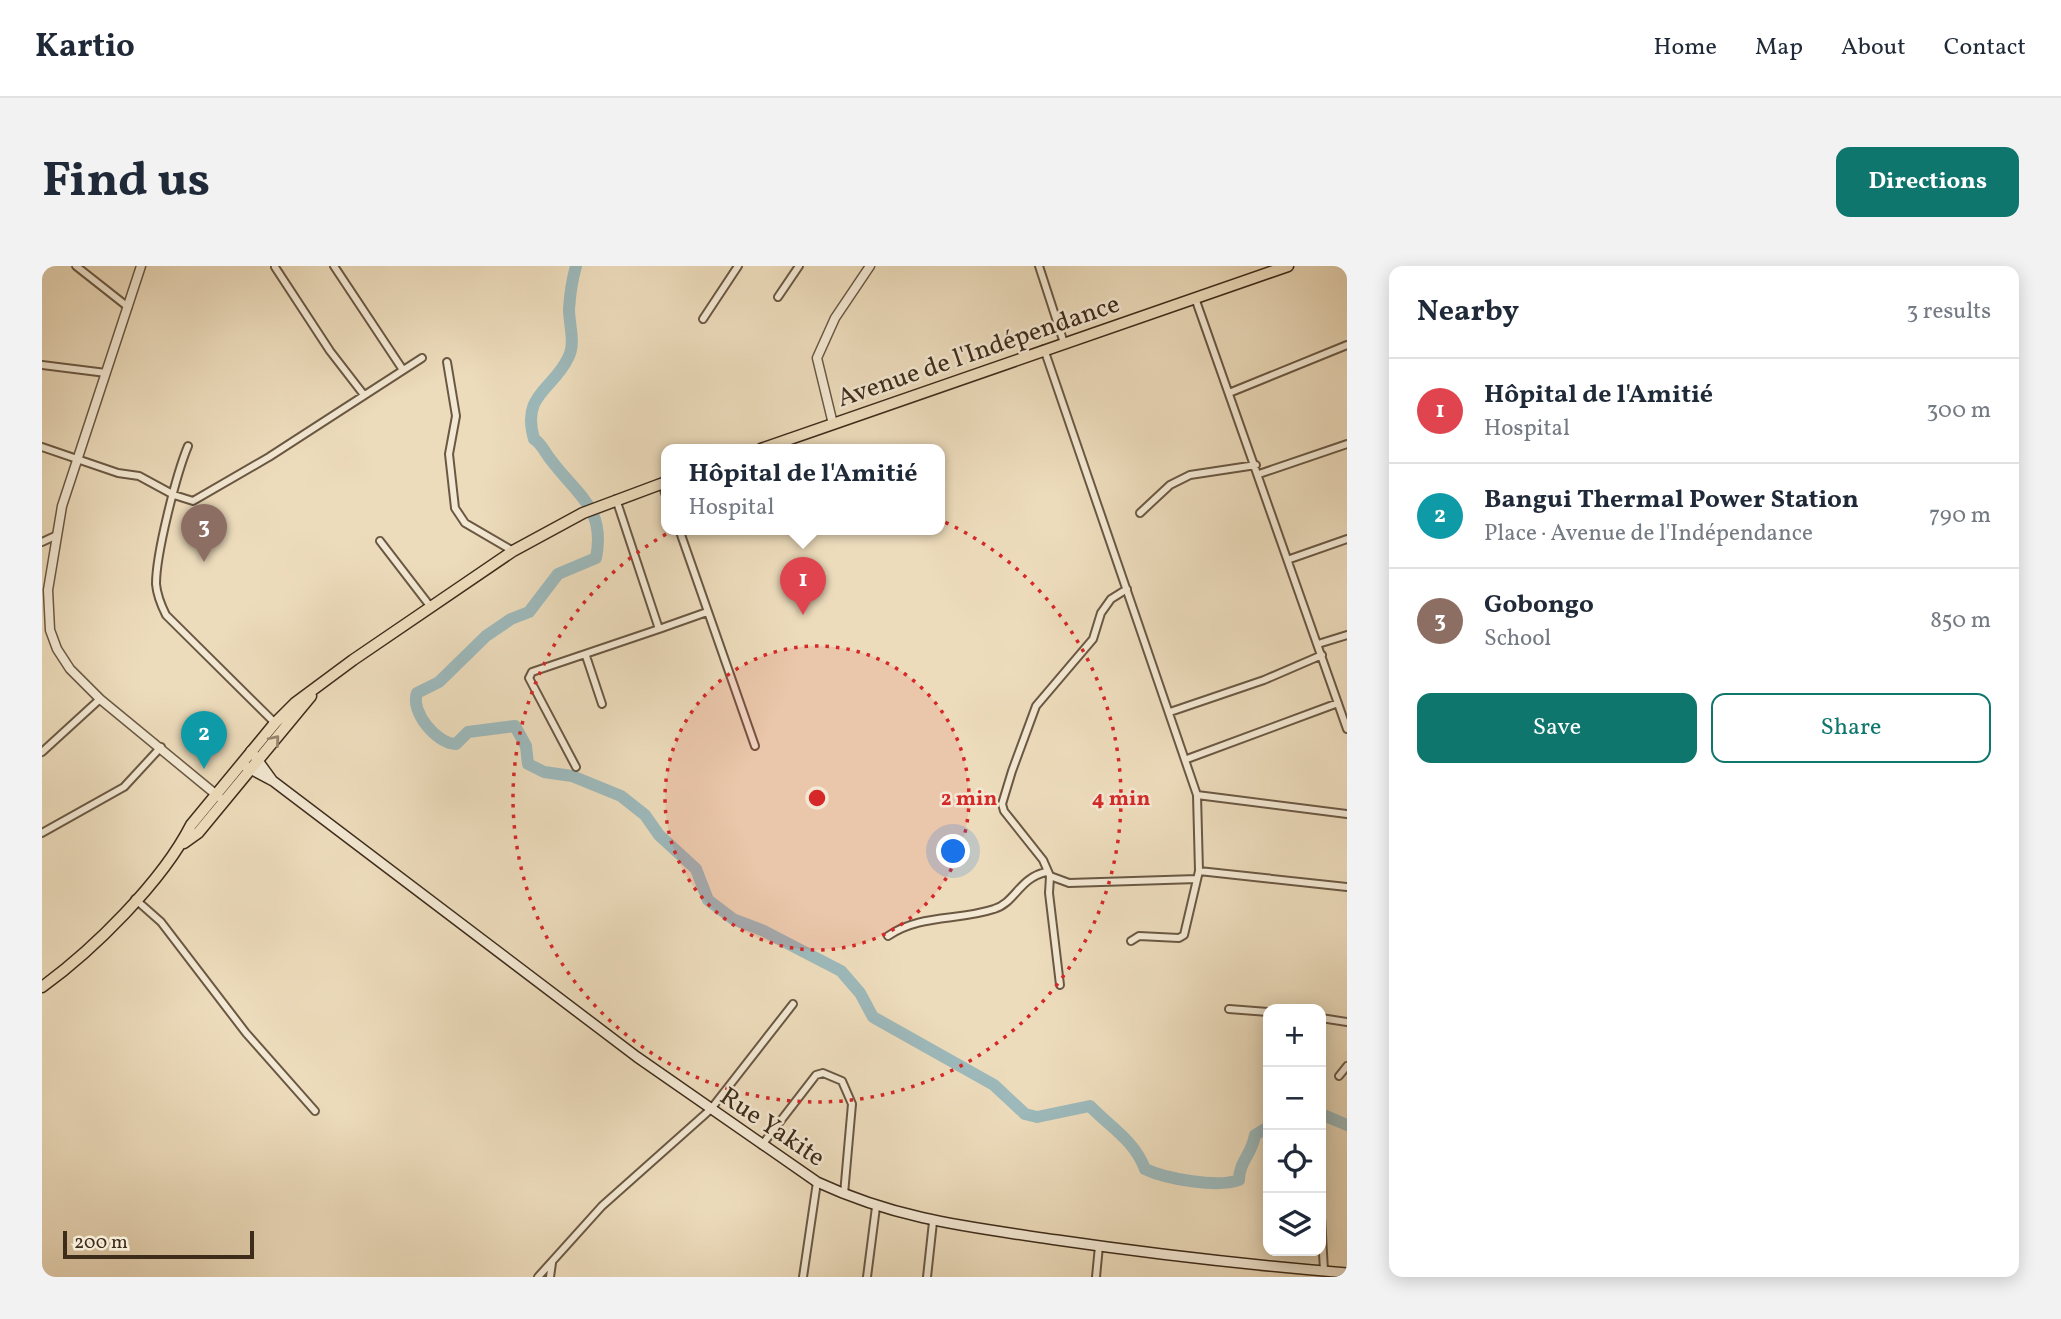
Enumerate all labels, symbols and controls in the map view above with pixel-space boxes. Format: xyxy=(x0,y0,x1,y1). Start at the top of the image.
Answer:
text: Kartio xyxy=(35,25,135,71)
text: Home xyxy=(1653,31,1717,65)
text: Map xyxy=(1755,31,1803,65)
text: About xyxy=(1841,31,1906,65)
text: Contact xyxy=(1944,31,2026,65)
button: Directions xyxy=(1836,147,2019,217)
text: Find us xyxy=(42,148,210,217)
street label: Avenue de l'Indépendance xyxy=(833,287,1125,417)
text: Nearby xyxy=(1417,291,1519,333)
text: 3 results xyxy=(1906,296,1991,328)
text: Hôpital de l'Amitié xyxy=(1484,377,1713,413)
text: 1 xyxy=(1435,395,1445,427)
text: 300 m xyxy=(1927,395,1991,427)
text: Hospital xyxy=(1484,413,1570,445)
popup xyxy=(661,444,945,535)
text: Hôpital de l'Amitié xyxy=(688,456,918,492)
text: Bangui Thermal Power Station xyxy=(1484,482,1859,518)
text: Hospital xyxy=(688,492,774,524)
text: 2 xyxy=(1434,500,1446,532)
text: 790 m xyxy=(1929,500,1991,532)
pin: 3 xyxy=(181,504,227,562)
text: Place · Avenue de l'Indépendance xyxy=(1484,518,1813,550)
pin: 1 xyxy=(780,557,826,615)
text: Gobongo xyxy=(1484,587,1594,623)
text: 3 xyxy=(1434,605,1446,637)
text: 850 m xyxy=(1930,605,1991,637)
text: School xyxy=(1484,623,1551,655)
button: Save xyxy=(1417,693,1697,763)
button: Share xyxy=(1711,693,1991,763)
pin: 2 xyxy=(181,711,227,769)
one-way arrow xyxy=(266,736,279,748)
text: 2 min xyxy=(941,785,997,814)
text: 4 min xyxy=(1092,785,1150,814)
centre of rings xyxy=(805,786,829,810)
your location xyxy=(936,834,970,868)
map controls xyxy=(1263,1004,1326,1256)
button: + xyxy=(1263,1004,1326,1067)
button: − xyxy=(1263,1067,1326,1130)
street label: Rue Yakite xyxy=(712,1079,832,1176)
button: locate xyxy=(1263,1130,1326,1193)
button: layers xyxy=(1263,1193,1326,1256)
scale bar xyxy=(63,1228,254,1260)
text: 200 m xyxy=(74,1230,128,1256)

